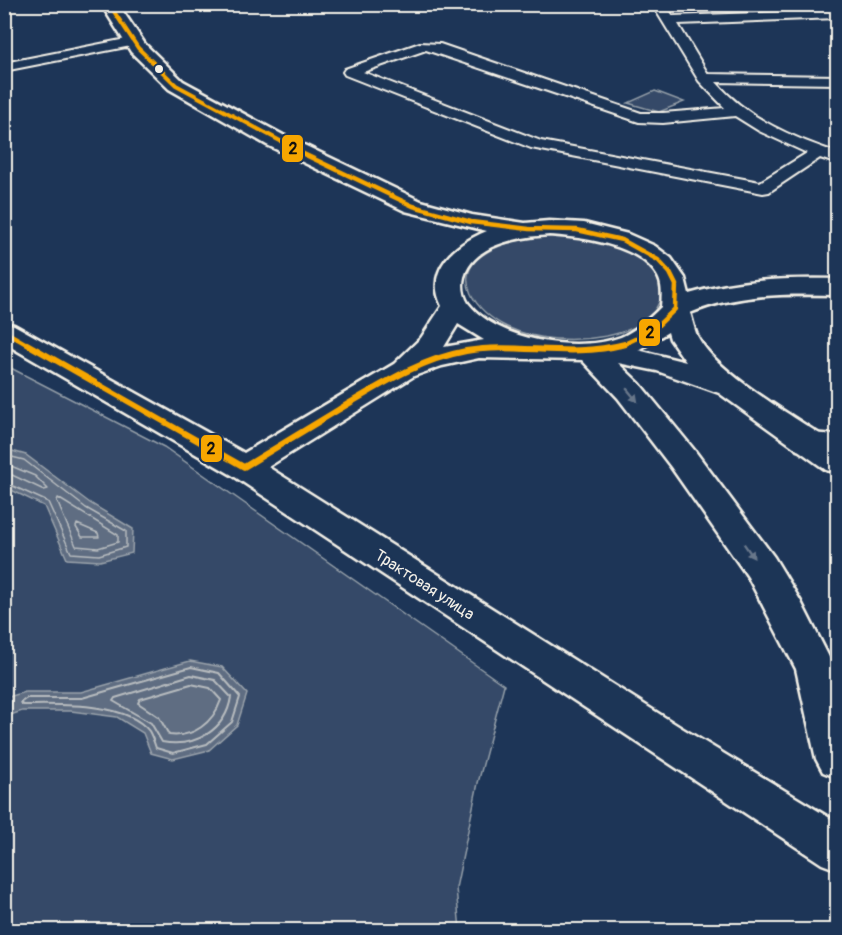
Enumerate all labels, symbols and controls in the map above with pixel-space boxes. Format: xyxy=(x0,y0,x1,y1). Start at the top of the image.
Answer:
unlabelled marker xyxy=(153,63,165,75)
line badge: 2 xyxy=(281,134,304,163)
text: 2 xyxy=(289,139,298,159)
line badge: 2 xyxy=(638,318,661,347)
text: 2 xyxy=(646,323,655,343)
one-way arrow xyxy=(625,387,638,402)
line badge: 2 xyxy=(200,434,223,463)
text: 2 xyxy=(207,439,216,459)
one-way arrow xyxy=(743,542,755,558)
street label: Трактовая улица xyxy=(371,545,478,625)

